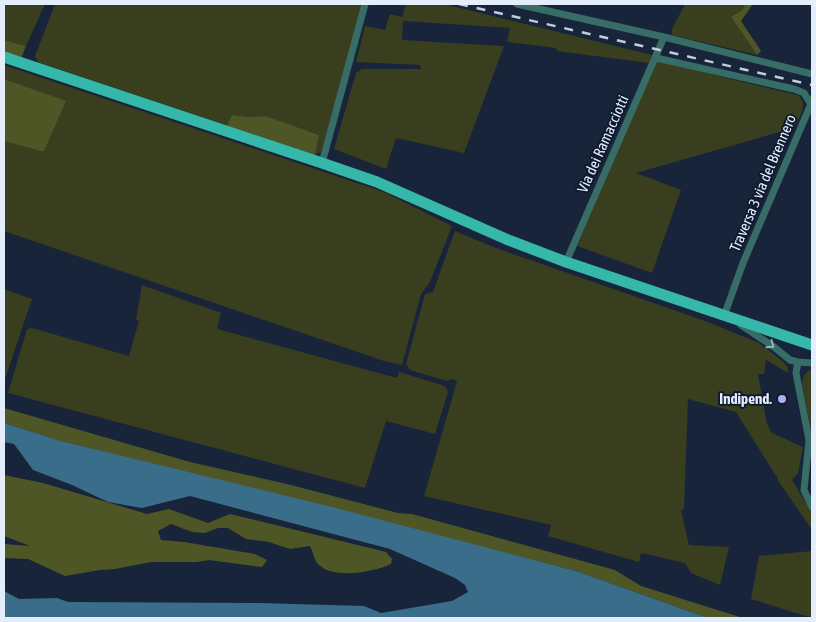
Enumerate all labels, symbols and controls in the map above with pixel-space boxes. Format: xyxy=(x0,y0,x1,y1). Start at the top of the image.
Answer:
street label: Via dei Ramacciotti xyxy=(573,92,632,195)
street label: Traversa 3 via del Brennero xyxy=(726,112,799,254)
one-way arrow xyxy=(765,339,775,348)
place label: Indipend. xyxy=(719,390,772,407)
marker: Indipend. xyxy=(776,393,788,405)

